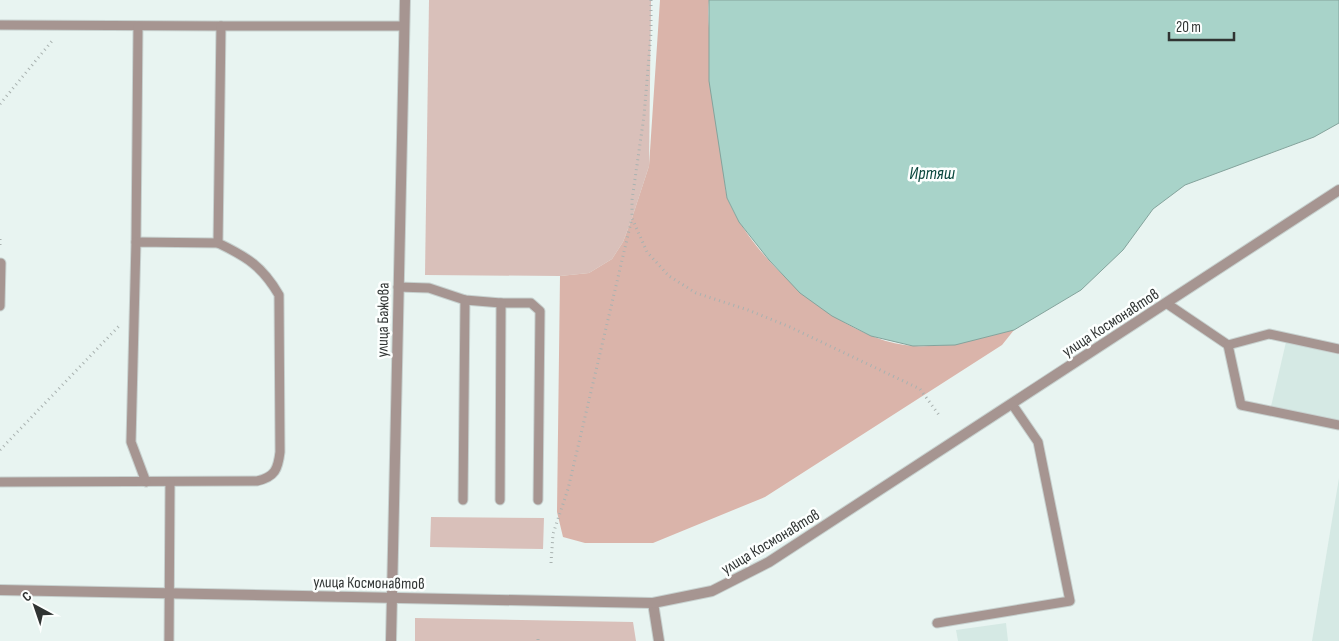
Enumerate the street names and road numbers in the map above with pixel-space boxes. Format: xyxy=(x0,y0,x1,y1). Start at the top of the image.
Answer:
street label: улица Бажова xyxy=(373,282,394,358)
street label: улица Космонавтов xyxy=(1059,285,1163,362)
street label: улица Космонавтов xyxy=(718,505,823,579)
street label: улица Космонавтов xyxy=(313,573,425,594)

